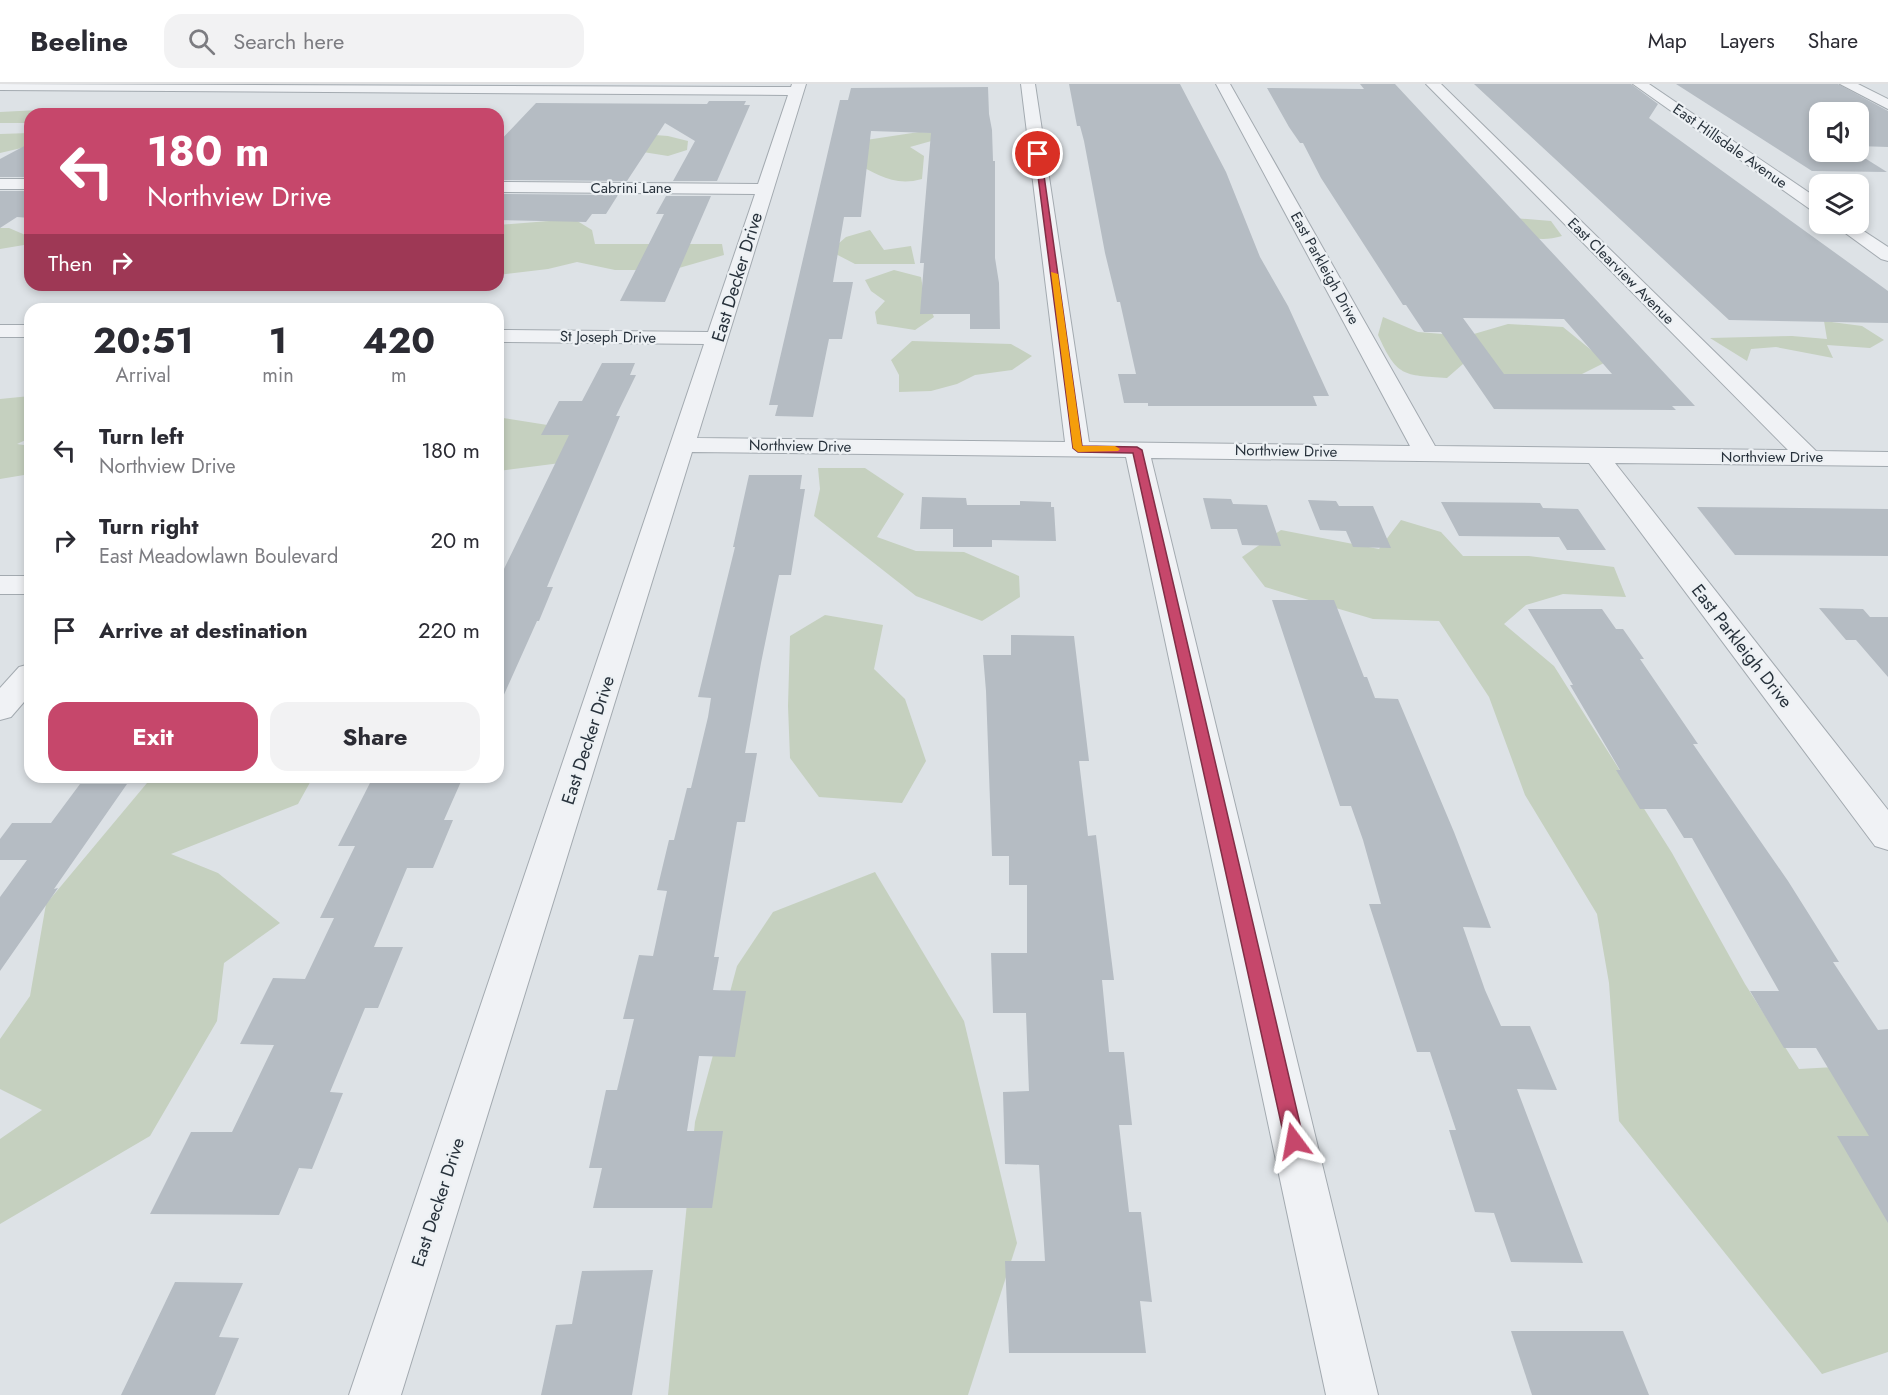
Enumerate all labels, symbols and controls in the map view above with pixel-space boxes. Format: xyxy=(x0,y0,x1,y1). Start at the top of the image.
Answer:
search box xyxy=(164,14,584,68)
text: Beeline xyxy=(30,21,128,62)
icon: search xyxy=(185,25,218,58)
text: Search here xyxy=(233,25,344,57)
text: Map xyxy=(1648,26,1687,56)
text: Layers xyxy=(1720,26,1775,56)
text: Share xyxy=(1808,26,1858,56)
street label: East Hillsdale Avenue xyxy=(1668,98,1792,194)
map controls xyxy=(1809,102,1869,234)
button: sound xyxy=(1809,102,1869,162)
text: 180 m xyxy=(147,121,270,182)
pin xyxy=(1012,128,1063,179)
icon: left xyxy=(48,132,126,210)
icon: arrive xyxy=(1021,137,1054,170)
button: layers xyxy=(1809,174,1869,234)
text: Northview Drive xyxy=(147,177,331,216)
street label: Cabrini Lane xyxy=(591,177,672,199)
street label: East Parkleigh Drive xyxy=(1285,208,1365,329)
street label: East Decker Drive xyxy=(705,209,769,345)
street label: East Clearview Avenue xyxy=(1563,213,1680,330)
icon: right xyxy=(105,246,138,279)
text: Then xyxy=(48,247,93,279)
text: 20:51 xyxy=(93,314,193,366)
text: 1 xyxy=(269,314,287,366)
text: 420 xyxy=(363,314,435,366)
street label: St Joseph Drive xyxy=(560,325,657,349)
text: Arrival xyxy=(116,361,171,390)
text: min xyxy=(262,361,294,390)
text: m xyxy=(391,361,407,390)
text: Turn left xyxy=(99,420,184,452)
icon: left xyxy=(48,434,81,467)
text: 180 m xyxy=(421,434,480,466)
street label: Northview Drive xyxy=(749,434,852,458)
street label: Northview Drive xyxy=(1235,439,1338,463)
street label: Northview Drive xyxy=(1721,446,1823,468)
text: Northview Drive xyxy=(99,452,236,481)
text: Turn right xyxy=(99,510,199,542)
icon: right xyxy=(48,524,81,557)
text: 20 m xyxy=(431,524,480,556)
text: East Meadowlawn Boulevard xyxy=(99,542,338,571)
street label: East Parkleigh Drive xyxy=(1685,579,1799,713)
icon: arrive xyxy=(48,614,81,647)
text: Arrive at destination xyxy=(99,614,308,646)
text: 220 m xyxy=(418,614,480,646)
street label: East Decker Drive xyxy=(555,672,621,808)
button: Exit xyxy=(48,702,258,771)
button: Share xyxy=(270,702,480,771)
position arrow xyxy=(1262,1109,1326,1173)
street label: East Decker Drive xyxy=(405,1134,471,1270)

